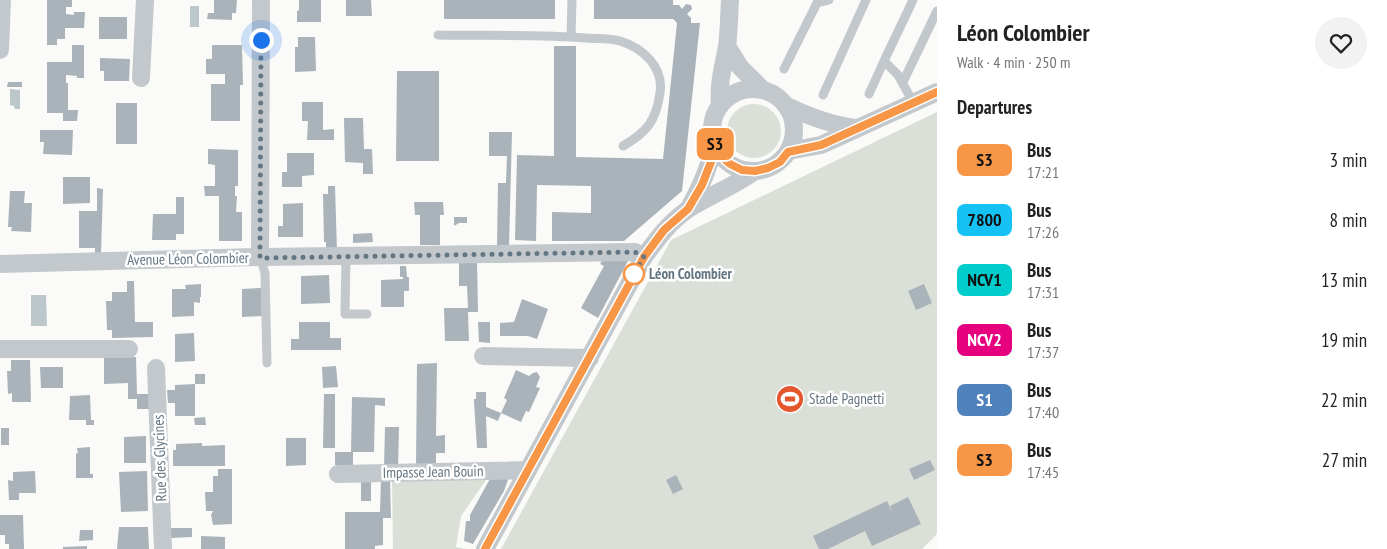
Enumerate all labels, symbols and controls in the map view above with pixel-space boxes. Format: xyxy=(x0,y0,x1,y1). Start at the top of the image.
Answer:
text: Léon Colombier xyxy=(957,17,1090,48)
button: heart xyxy=(1315,17,1367,69)
your location xyxy=(249,28,274,53)
text: Walk · 4 min · 250 m xyxy=(957,52,1070,72)
text: Departures xyxy=(957,95,1032,119)
line badge: S3 xyxy=(692,128,738,160)
text: S3 xyxy=(707,132,723,155)
text: Bus xyxy=(1027,138,1051,162)
text: S3 xyxy=(976,148,993,171)
text: 3 min xyxy=(1330,148,1367,172)
text: 17:21 xyxy=(1027,162,1059,182)
text: Bus xyxy=(1027,198,1051,222)
text: 7800 xyxy=(967,208,1002,231)
text: 8 min xyxy=(1330,208,1367,232)
text: 17:26 xyxy=(1027,222,1059,242)
street label: Avenue Léon Colombier xyxy=(127,248,250,269)
text: Bus xyxy=(1027,258,1051,282)
marker: Léon Colombier xyxy=(623,263,645,285)
place label: Léon Colombier xyxy=(649,264,732,283)
text: NCV1 xyxy=(967,268,1002,291)
text: 13 min xyxy=(1321,268,1367,292)
text: 17:31 xyxy=(1027,282,1059,302)
text: Bus xyxy=(1027,318,1051,342)
text: NCV2 xyxy=(967,328,1002,351)
text: 19 min xyxy=(1321,328,1367,352)
text: 17:37 xyxy=(1027,342,1059,362)
text: Bus xyxy=(1027,378,1051,402)
sports icon: Stade Pagnetti xyxy=(775,384,805,414)
text: S1 xyxy=(976,388,993,411)
text: 22 min xyxy=(1321,388,1367,412)
place label: Stade Pagnetti xyxy=(809,389,885,408)
text: 17:40 xyxy=(1027,402,1059,422)
street label: Rue des Glycines xyxy=(148,414,171,502)
text: Bus xyxy=(1027,438,1051,462)
text: S3 xyxy=(976,448,993,471)
text: 27 min xyxy=(1322,448,1367,472)
street label: Impasse Jean Bouin xyxy=(382,461,484,482)
text: 17:45 xyxy=(1027,462,1059,482)

